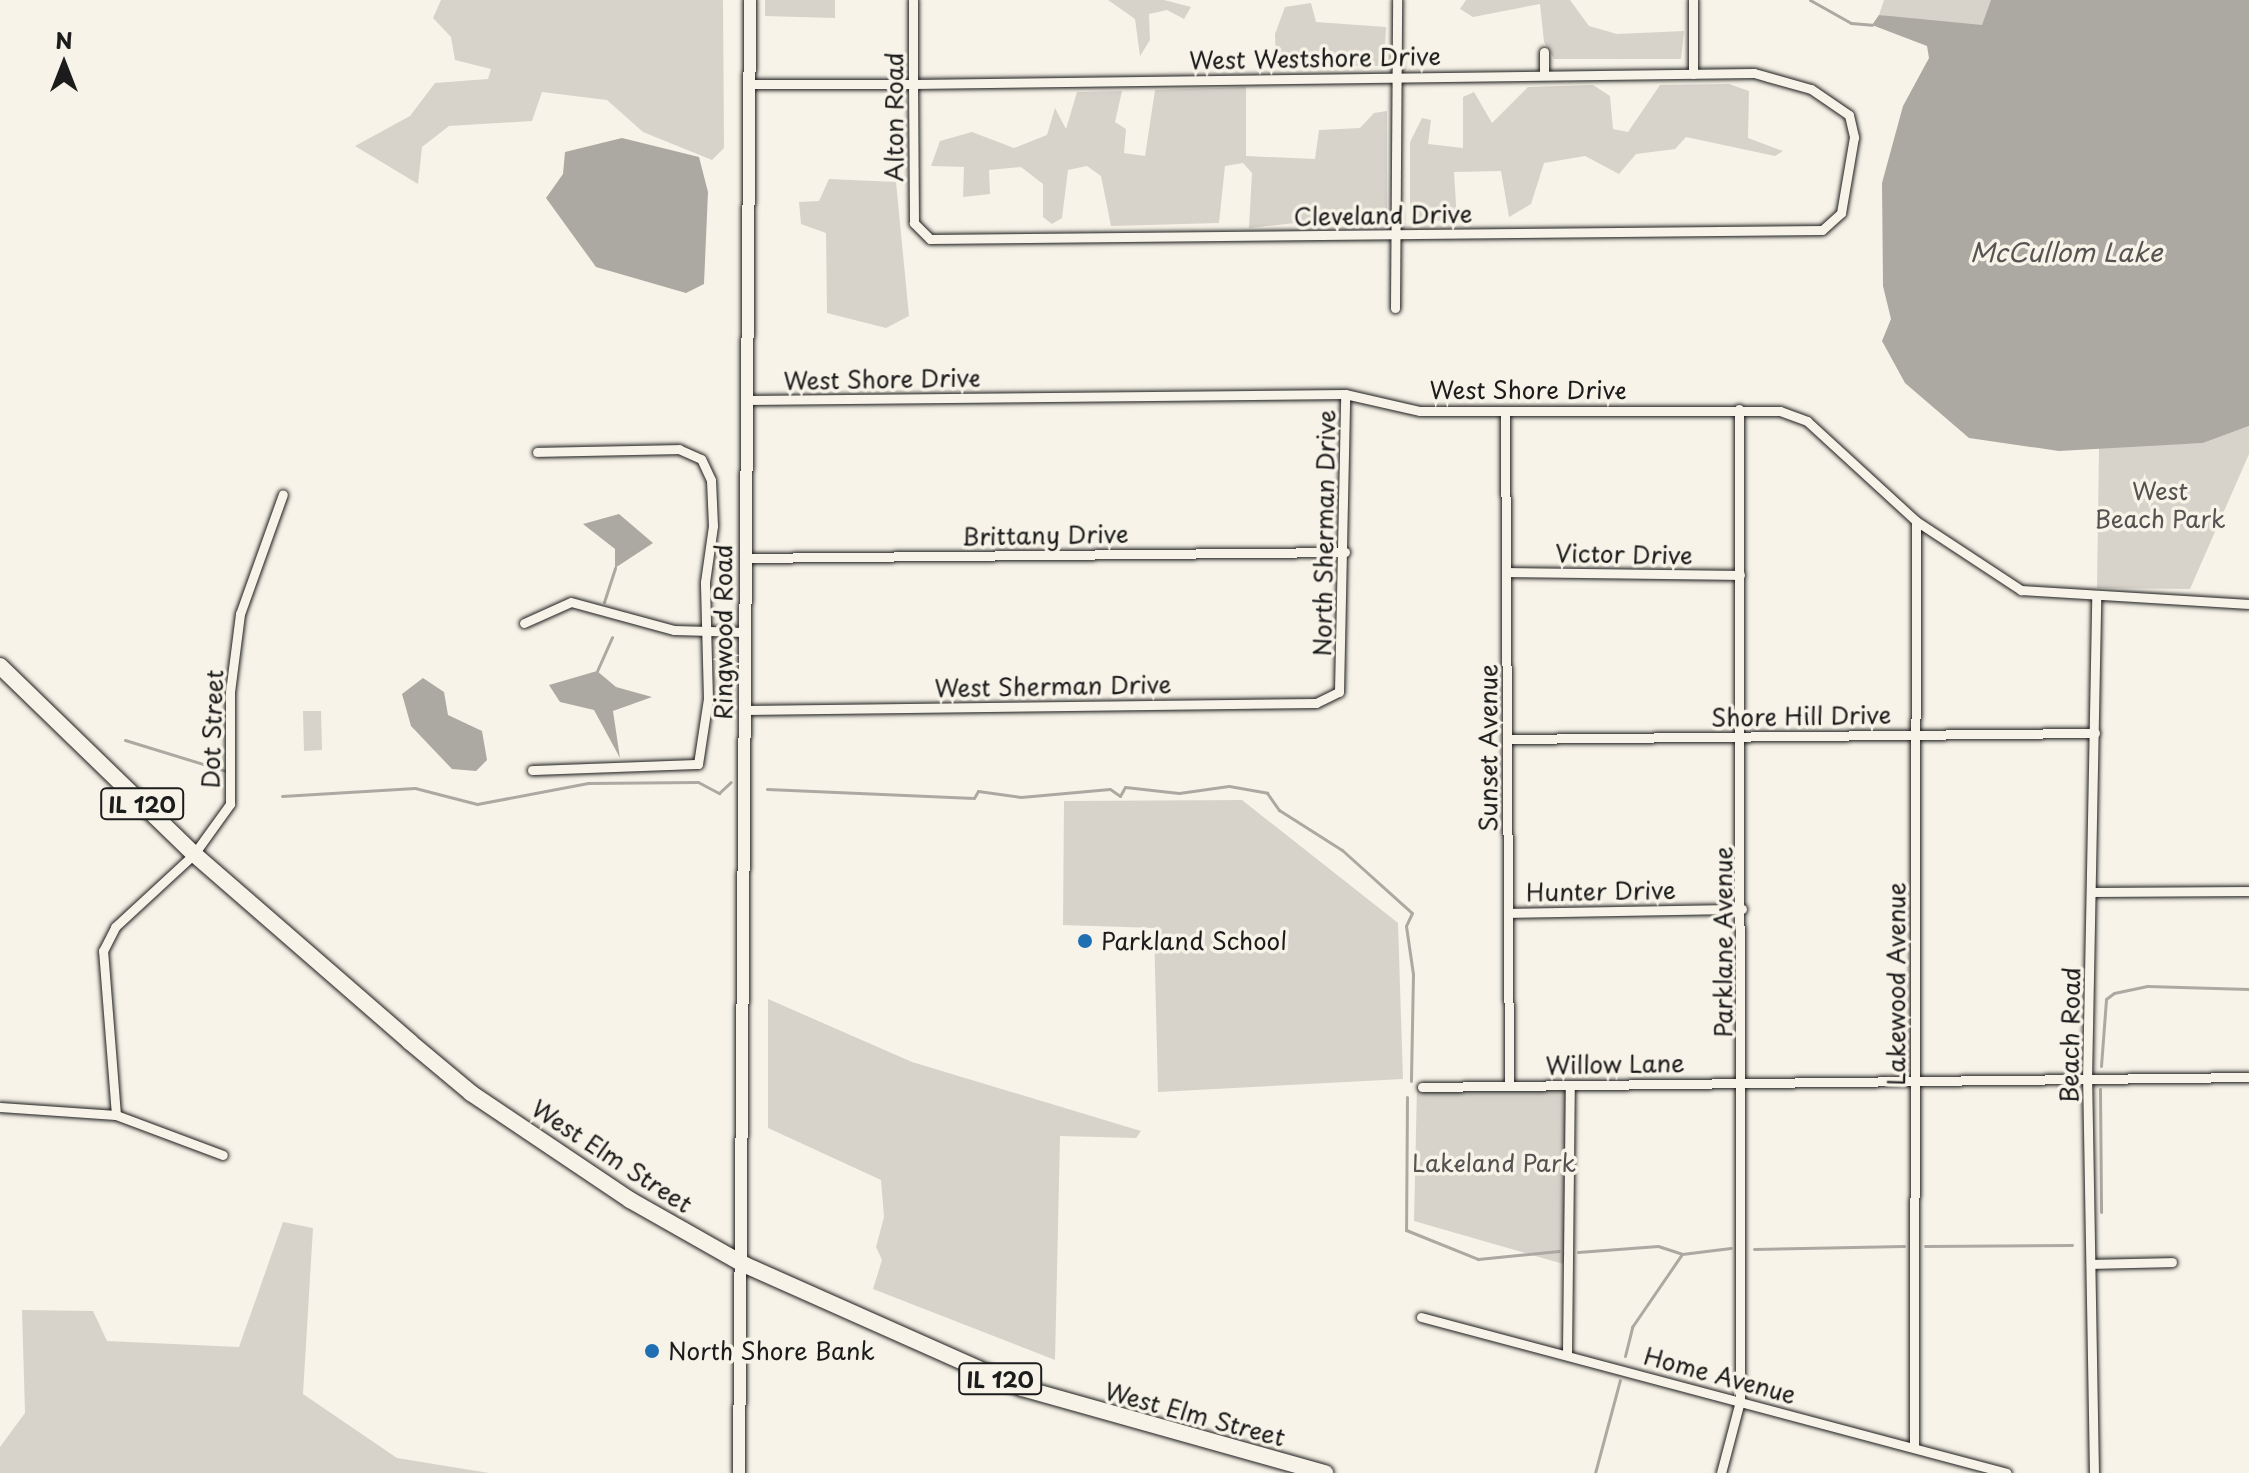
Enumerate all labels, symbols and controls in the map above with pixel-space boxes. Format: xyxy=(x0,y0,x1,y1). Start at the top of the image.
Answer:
text: N xyxy=(55,23,73,56)
north arrow xyxy=(24,24,104,104)
street label: West Westshore Drive xyxy=(1189,41,1441,75)
street label: Alton Road xyxy=(880,52,908,182)
street label: Cleveland Drive xyxy=(1293,199,1473,231)
water label: McCullom Lake xyxy=(1969,236,2163,268)
street label: West Shore Drive xyxy=(782,363,982,395)
street label: West Shore Drive xyxy=(1428,376,1628,404)
street label: North Sherman Drive xyxy=(1307,409,1341,657)
park label: West Beach Park xyxy=(2094,477,2226,533)
street label: Brittany Drive xyxy=(961,519,1129,551)
street label: Victor Drive xyxy=(1554,538,1694,570)
street label: Ringwood Road xyxy=(709,544,737,720)
street label: Sunset Avenue xyxy=(1474,664,1502,832)
street label: Dot Street xyxy=(195,668,229,790)
street label: West Sherman Drive xyxy=(934,670,1172,702)
street label: Shore Hill Drive xyxy=(1710,700,1892,732)
road number: IL 120 xyxy=(98,786,186,822)
street label: Parklane Avenue xyxy=(1709,846,1737,1038)
street label: Hunter Drive xyxy=(1525,875,1677,907)
street label: Lakewood Avenue xyxy=(1882,882,1910,1086)
place label: Parkland School xyxy=(1101,927,1287,955)
marker: Parkland School xyxy=(1076,932,1094,950)
street label: Beach Road xyxy=(2054,967,2086,1103)
street label: Willow Lane xyxy=(1545,1048,1685,1080)
street label: West Elm Street xyxy=(526,1093,698,1219)
park label: Lakeland Park xyxy=(1411,1149,1577,1177)
place label: North Shore Bank xyxy=(668,1337,877,1365)
street label: Home Avenue xyxy=(1641,1341,1799,1409)
marker: North Shore Bank xyxy=(643,1342,661,1360)
road number: IL 120 xyxy=(956,1361,1044,1397)
street label: West Elm Street xyxy=(1101,1376,1289,1452)

